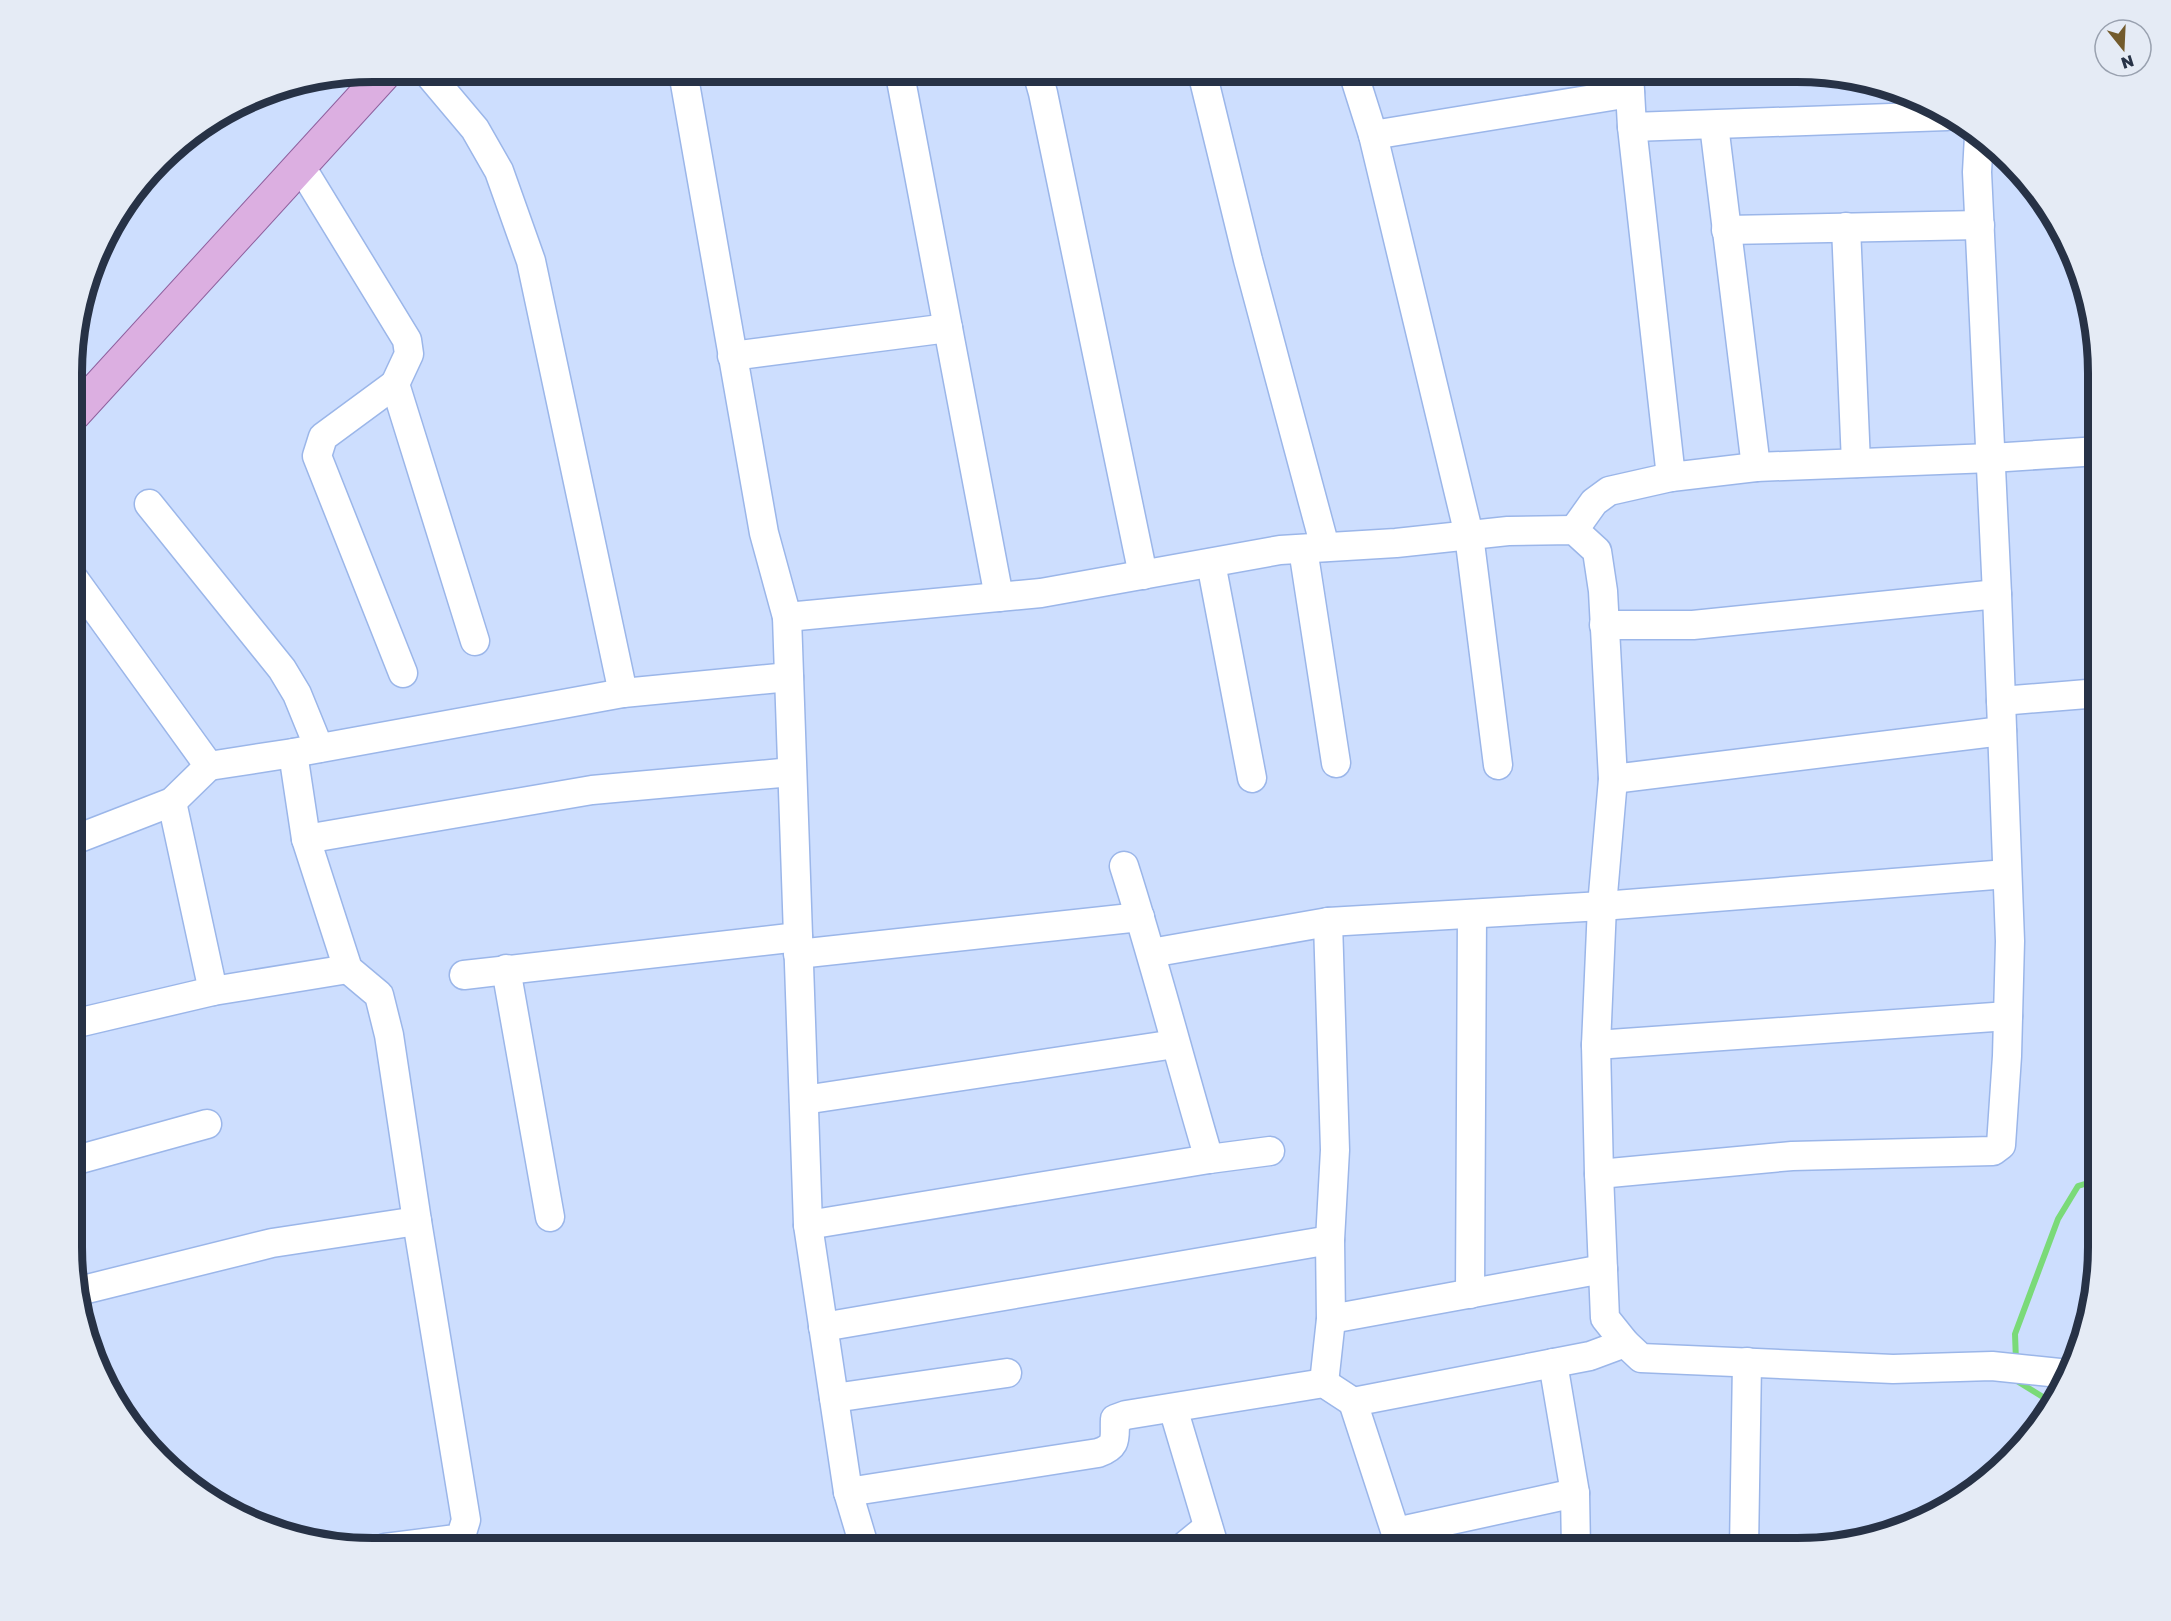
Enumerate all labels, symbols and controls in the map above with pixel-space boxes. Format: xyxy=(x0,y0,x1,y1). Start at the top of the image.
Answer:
north arrow xyxy=(2093,18,2153,78)
text: N xyxy=(2119,51,2137,74)

